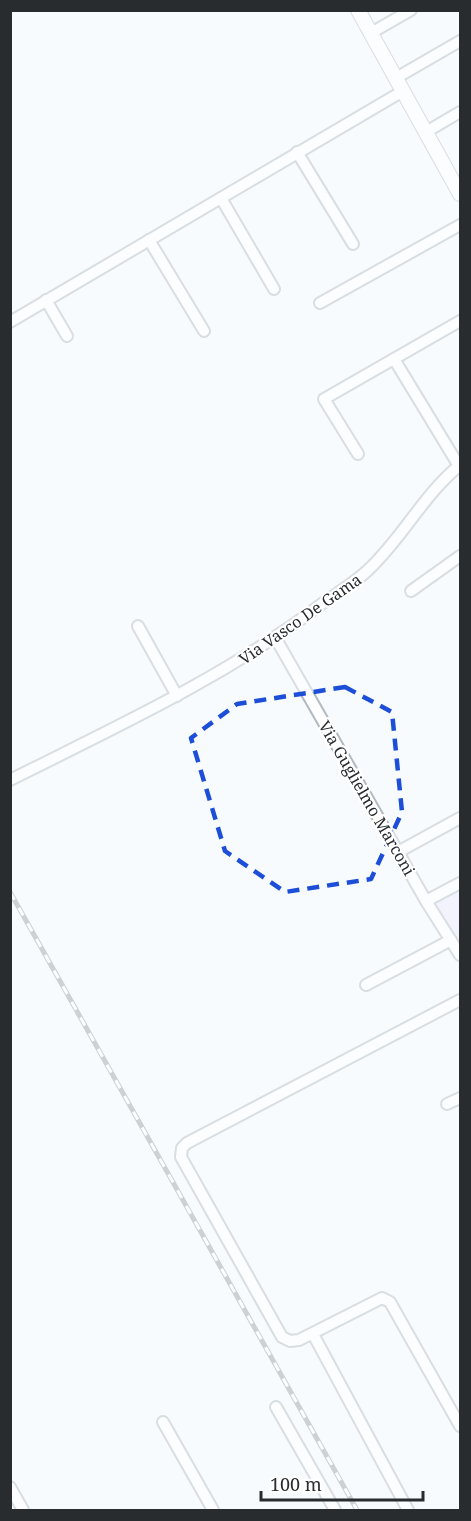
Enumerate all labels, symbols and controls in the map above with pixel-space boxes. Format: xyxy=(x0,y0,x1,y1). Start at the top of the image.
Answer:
street label: Via Vasco De Gama xyxy=(234,568,366,670)
street label: Via Guglielmo Marconi xyxy=(314,717,420,879)
scale bar xyxy=(261,1464,423,1502)
text: 100 m xyxy=(270,1472,322,1496)

